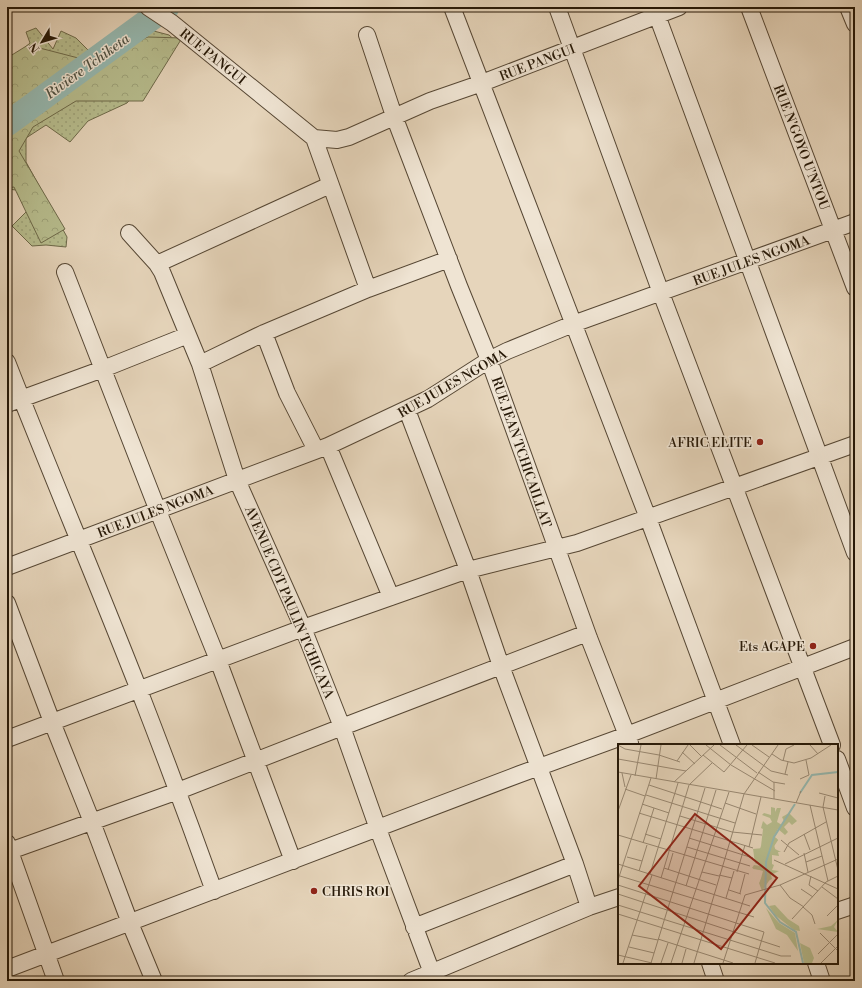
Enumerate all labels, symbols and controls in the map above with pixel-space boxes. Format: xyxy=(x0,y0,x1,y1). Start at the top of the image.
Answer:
north arrow xyxy=(22,22,62,62)
street label: RUE PANGUI xyxy=(176,25,249,88)
water label: Rivière Tchiketa xyxy=(41,30,133,104)
text: N xyxy=(27,40,43,55)
street label: RUE PANGUI xyxy=(497,41,578,85)
street label: RUE N'GOYO U'NTOU xyxy=(770,82,833,213)
street label: RUE JULES NGOMA xyxy=(691,232,813,289)
street label: RUE JULES NGOMA xyxy=(395,346,511,422)
street label: RUE JEAN TCHICAILLAT xyxy=(488,375,554,530)
place label: AFRIC ELITE xyxy=(667,435,752,451)
marker: AFRIC ELITE xyxy=(755,437,765,447)
street label: RUE JULES NGOMA xyxy=(95,482,217,541)
street label: AVENUE CDT PAULIN TCHICAYA xyxy=(241,503,337,702)
place label: Ets AGAPE xyxy=(739,639,805,655)
marker: Ets AGAPE xyxy=(808,641,818,651)
inset map xyxy=(618,744,838,964)
place label: CHRIS ROI xyxy=(322,884,390,900)
marker: CHRIS ROI xyxy=(309,886,319,896)

